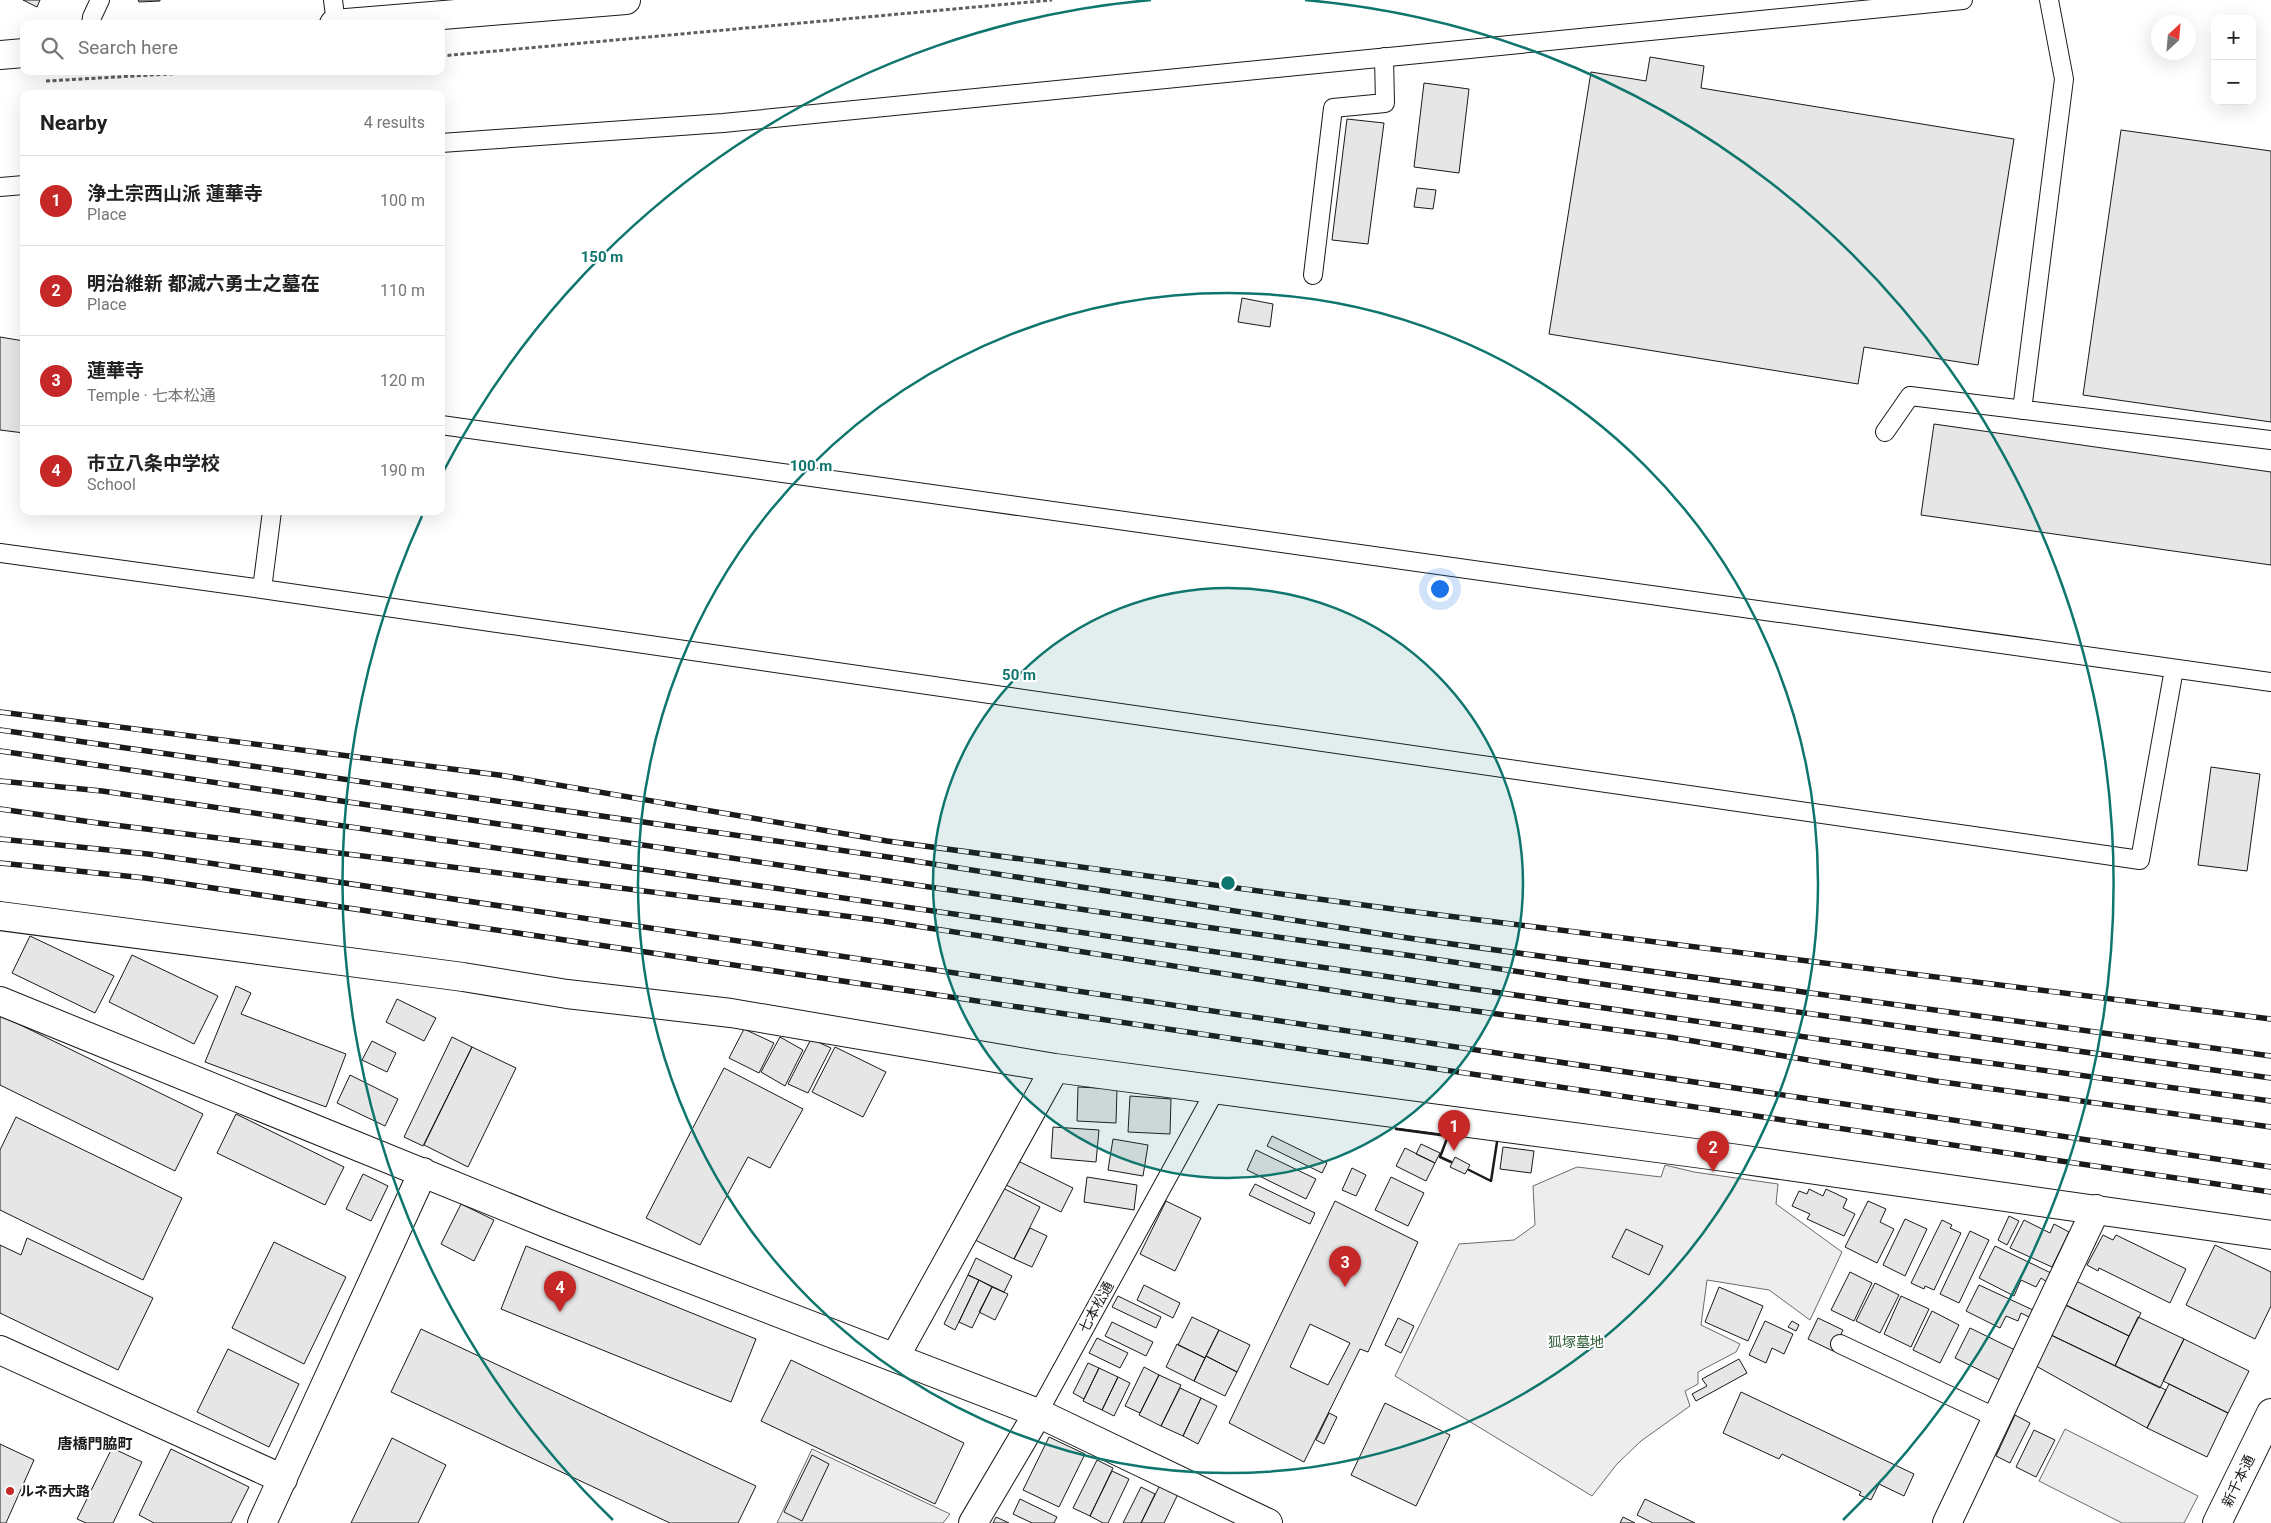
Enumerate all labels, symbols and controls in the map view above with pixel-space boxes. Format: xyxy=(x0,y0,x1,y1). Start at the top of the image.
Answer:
north arrow xyxy=(2151,15,2196,60)
map controls xyxy=(2211,15,2256,105)
button: + xyxy=(2211,15,2256,60)
search box xyxy=(20,20,445,75)
icon: search xyxy=(38,34,66,62)
text: Search here xyxy=(78,36,178,59)
button: − xyxy=(2211,60,2256,105)
text: Nearby xyxy=(40,111,107,135)
text: 4 results xyxy=(364,113,425,132)
text: 浄土宗西山派 蓮華寺 xyxy=(87,182,263,205)
text: 1 xyxy=(51,191,61,210)
text: 100 m xyxy=(380,191,425,210)
text: Place xyxy=(87,205,127,224)
text: 150 m xyxy=(581,248,623,266)
text: 明治維新 都滅六勇士之墓在 xyxy=(87,272,320,295)
text: 2 xyxy=(51,281,61,300)
text: 110 m xyxy=(380,281,425,300)
text: Place xyxy=(87,295,127,314)
text: 蓮華寺 xyxy=(87,359,144,382)
text: 3 xyxy=(51,371,61,390)
text: 120 m xyxy=(380,371,425,390)
text: Temple · 七本松通 xyxy=(87,386,216,405)
text: 市立八条中学校 xyxy=(87,452,220,475)
text: 100 m xyxy=(790,457,832,475)
text: 4 xyxy=(51,461,61,480)
text: 190 m xyxy=(380,461,425,480)
text: School xyxy=(87,475,136,494)
your location xyxy=(1427,576,1453,602)
text: 50 m xyxy=(1002,666,1036,684)
centre of rings xyxy=(1219,874,1237,892)
pin: 1 xyxy=(1438,1110,1470,1151)
pin: 2 xyxy=(1697,1131,1729,1172)
pin: 3 xyxy=(1329,1246,1361,1287)
pin: 4 xyxy=(544,1271,576,1312)
street label: 七本松通 xyxy=(1075,1279,1117,1335)
park label: 狐塚墓地 xyxy=(1548,1334,1604,1350)
district label: 唐橋門脇町 xyxy=(57,1435,133,1453)
street label: 新千本通 xyxy=(2219,1452,2257,1510)
place label: ルネ西大路 xyxy=(20,1483,90,1499)
marker: ルネ西大路 xyxy=(4,1485,16,1497)

